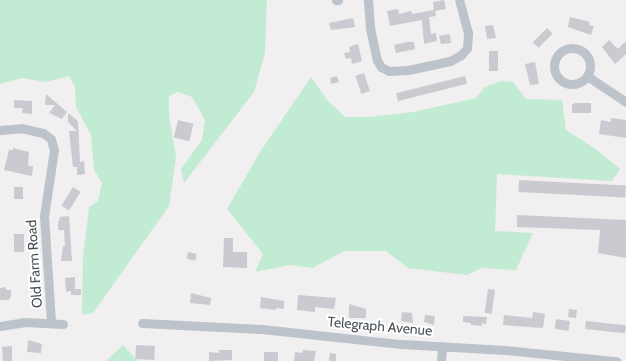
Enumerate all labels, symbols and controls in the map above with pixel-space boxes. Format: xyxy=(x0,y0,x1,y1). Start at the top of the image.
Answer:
street label: Old Farm Road xyxy=(23,219,45,309)
street label: Telegraph Avenue xyxy=(327,313,433,339)

